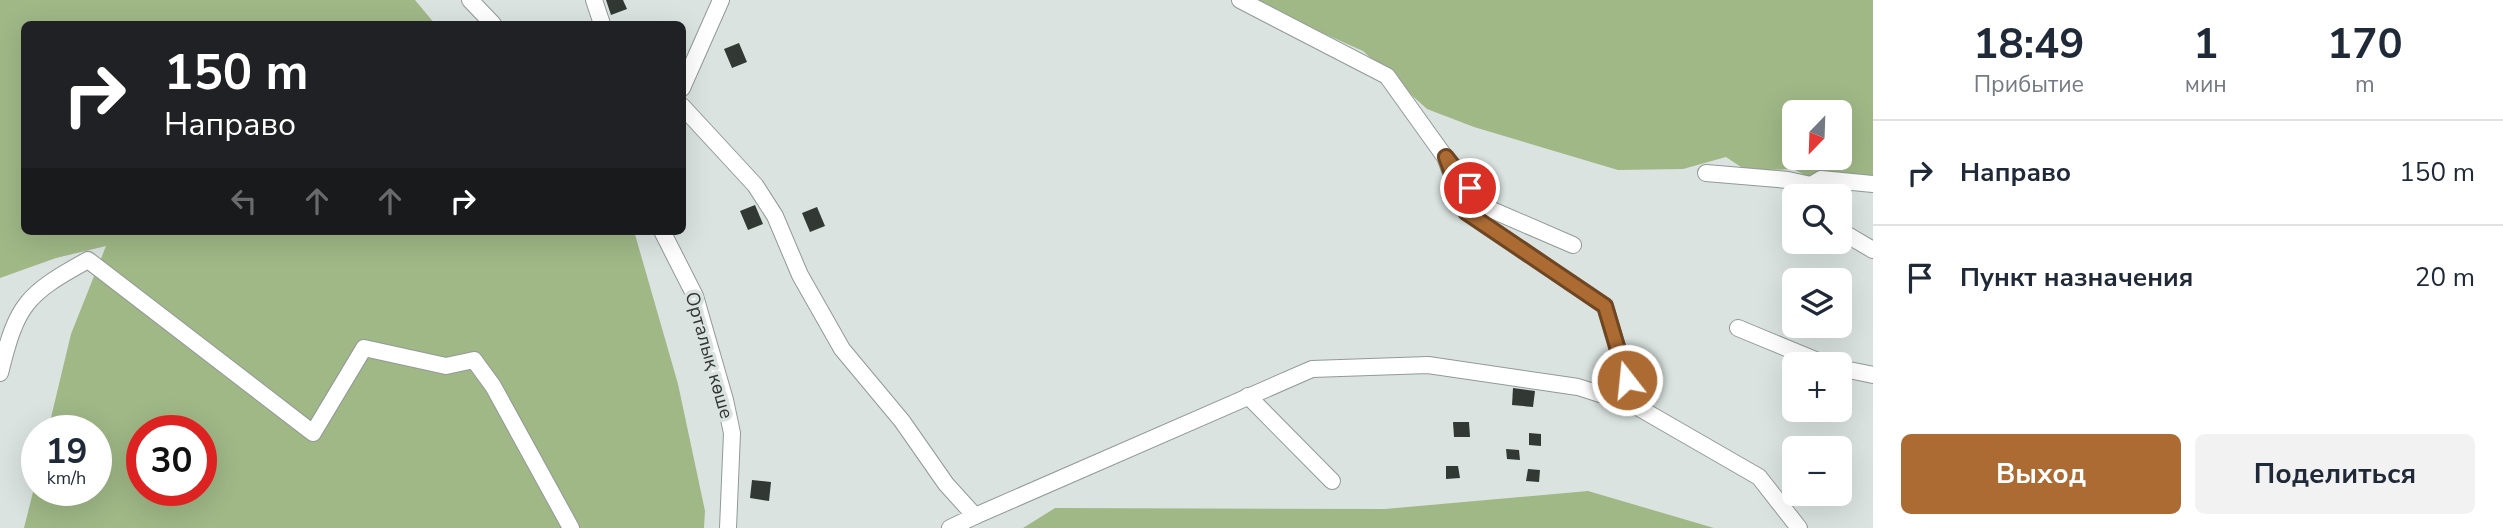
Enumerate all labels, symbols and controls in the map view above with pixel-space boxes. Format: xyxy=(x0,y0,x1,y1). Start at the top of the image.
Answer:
text: 18:49 xyxy=(1973,16,2084,73)
text: 1 xyxy=(2193,16,2218,73)
text: 170 xyxy=(2327,16,2403,73)
text: 150 m xyxy=(164,39,308,106)
icon: right xyxy=(49,49,140,140)
text: Прибытие xyxy=(1974,69,2084,100)
text: мин xyxy=(2185,69,2227,100)
text: m xyxy=(2355,69,2375,100)
north arrow xyxy=(1782,100,1852,170)
map controls xyxy=(1782,100,1852,506)
text: Направо xyxy=(164,103,296,146)
icon: right xyxy=(1901,154,1939,192)
text: Направо xyxy=(1960,155,2071,190)
text: 150 m xyxy=(2399,155,2475,190)
pin xyxy=(1440,158,1500,218)
icon: arrive xyxy=(1451,169,1489,207)
icon: left xyxy=(225,182,263,220)
icon: ahead xyxy=(298,182,336,220)
icon: ahead xyxy=(371,182,409,220)
icon: right xyxy=(444,182,482,220)
button: search xyxy=(1782,184,1852,254)
icon: arrive xyxy=(1901,259,1939,297)
text: Пункт назначения xyxy=(1960,260,2193,295)
text: 20 m xyxy=(2415,260,2475,295)
button: layers xyxy=(1782,268,1852,338)
street label: Орталық көше xyxy=(678,289,740,422)
position arrow xyxy=(1590,343,1664,417)
button: + xyxy=(1782,352,1852,422)
speed limit sign: 30 xyxy=(126,415,217,506)
text: 19 xyxy=(45,428,88,475)
button: Выход xyxy=(1901,434,2181,514)
button: Поделиться xyxy=(2195,434,2475,514)
button: − xyxy=(1782,436,1852,506)
text: km/h xyxy=(47,466,86,490)

